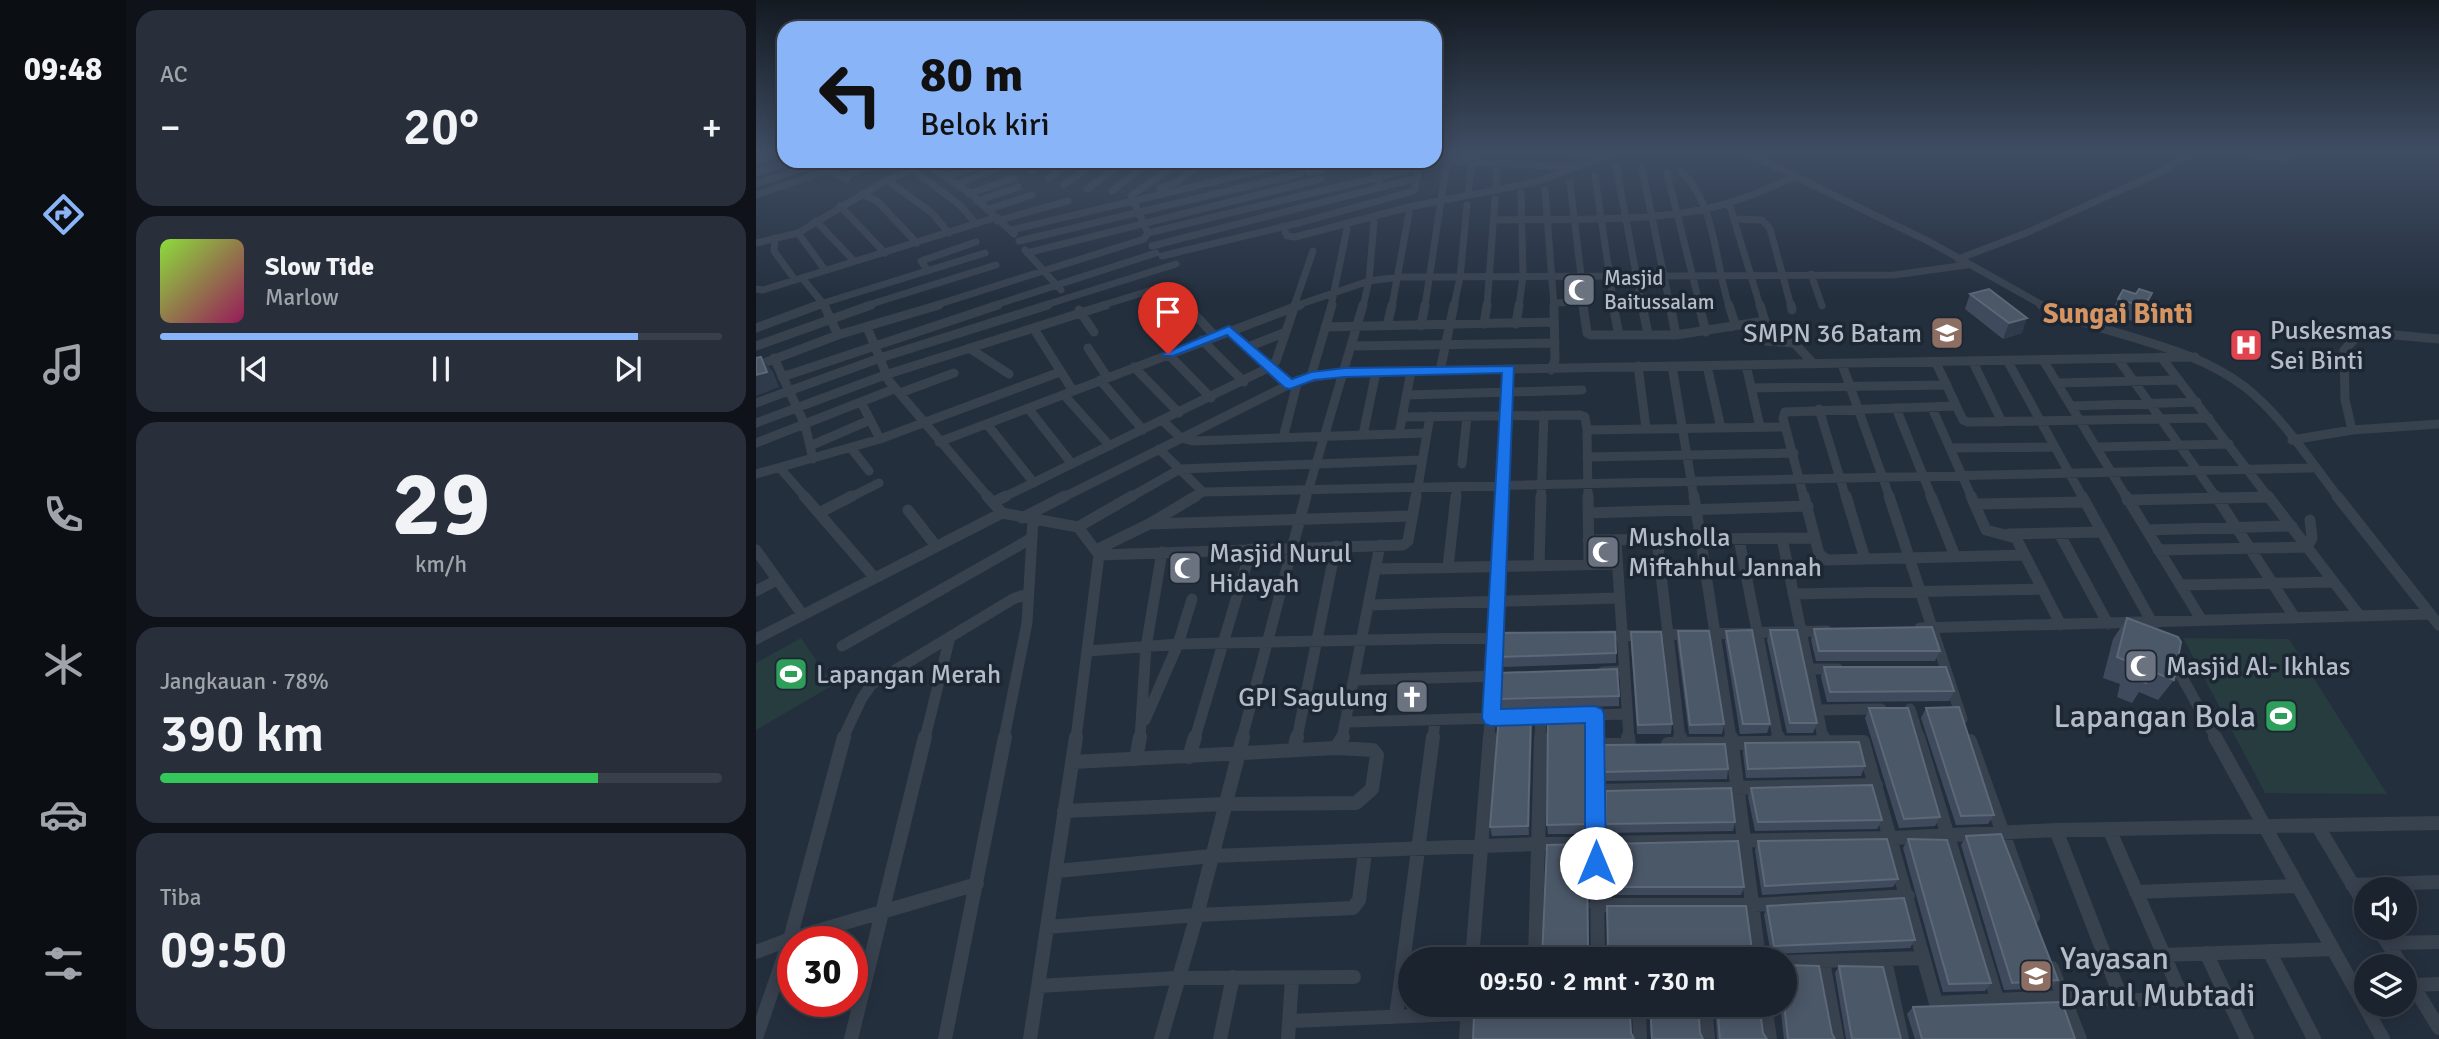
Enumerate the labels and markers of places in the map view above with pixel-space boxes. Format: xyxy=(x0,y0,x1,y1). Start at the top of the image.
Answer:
place label: Masjid Baitussalam xyxy=(1604,265,1714,315)
mosque icon: Masjid Baitussalam xyxy=(1560,271,1598,309)
pin xyxy=(1138,282,1198,354)
school or university icon: SMPN 36 Batam xyxy=(1928,314,1966,352)
place label: Puskesmas Sei Binti xyxy=(2270,315,2392,377)
place label: SMPN 36 Batam xyxy=(1743,318,1922,350)
hospital icon: Puskesmas Sei Binti xyxy=(2227,326,2265,364)
place label: Musholla Miftahhul Jannah xyxy=(1628,522,1822,584)
mosque icon: Musholla Miftahhul Jannah xyxy=(1584,533,1622,571)
place label: Masjid Nurul Hidayah xyxy=(1209,538,1352,600)
mosque icon: Masjid Nurul Hidayah xyxy=(1166,549,1204,587)
mosque icon: Masjid Al- Ikhlas xyxy=(2122,647,2160,685)
place label: Masjid Al- Ikhlas xyxy=(2166,651,2350,683)
sports icon: Lapangan Merah xyxy=(772,655,810,693)
place label: Lapangan Merah xyxy=(816,659,1001,691)
church icon: GPI Sagulung xyxy=(1393,678,1431,716)
place label: GPI Sagulung xyxy=(1238,682,1388,714)
place label: Lapangan Bola xyxy=(2053,697,2256,736)
sports icon: Lapangan Bola xyxy=(2262,697,2300,735)
place label: Yayasan Darul Mubtadi xyxy=(2060,939,2255,1015)
school or university icon: Yayasan Darul Mubtadi xyxy=(2017,957,2055,995)

